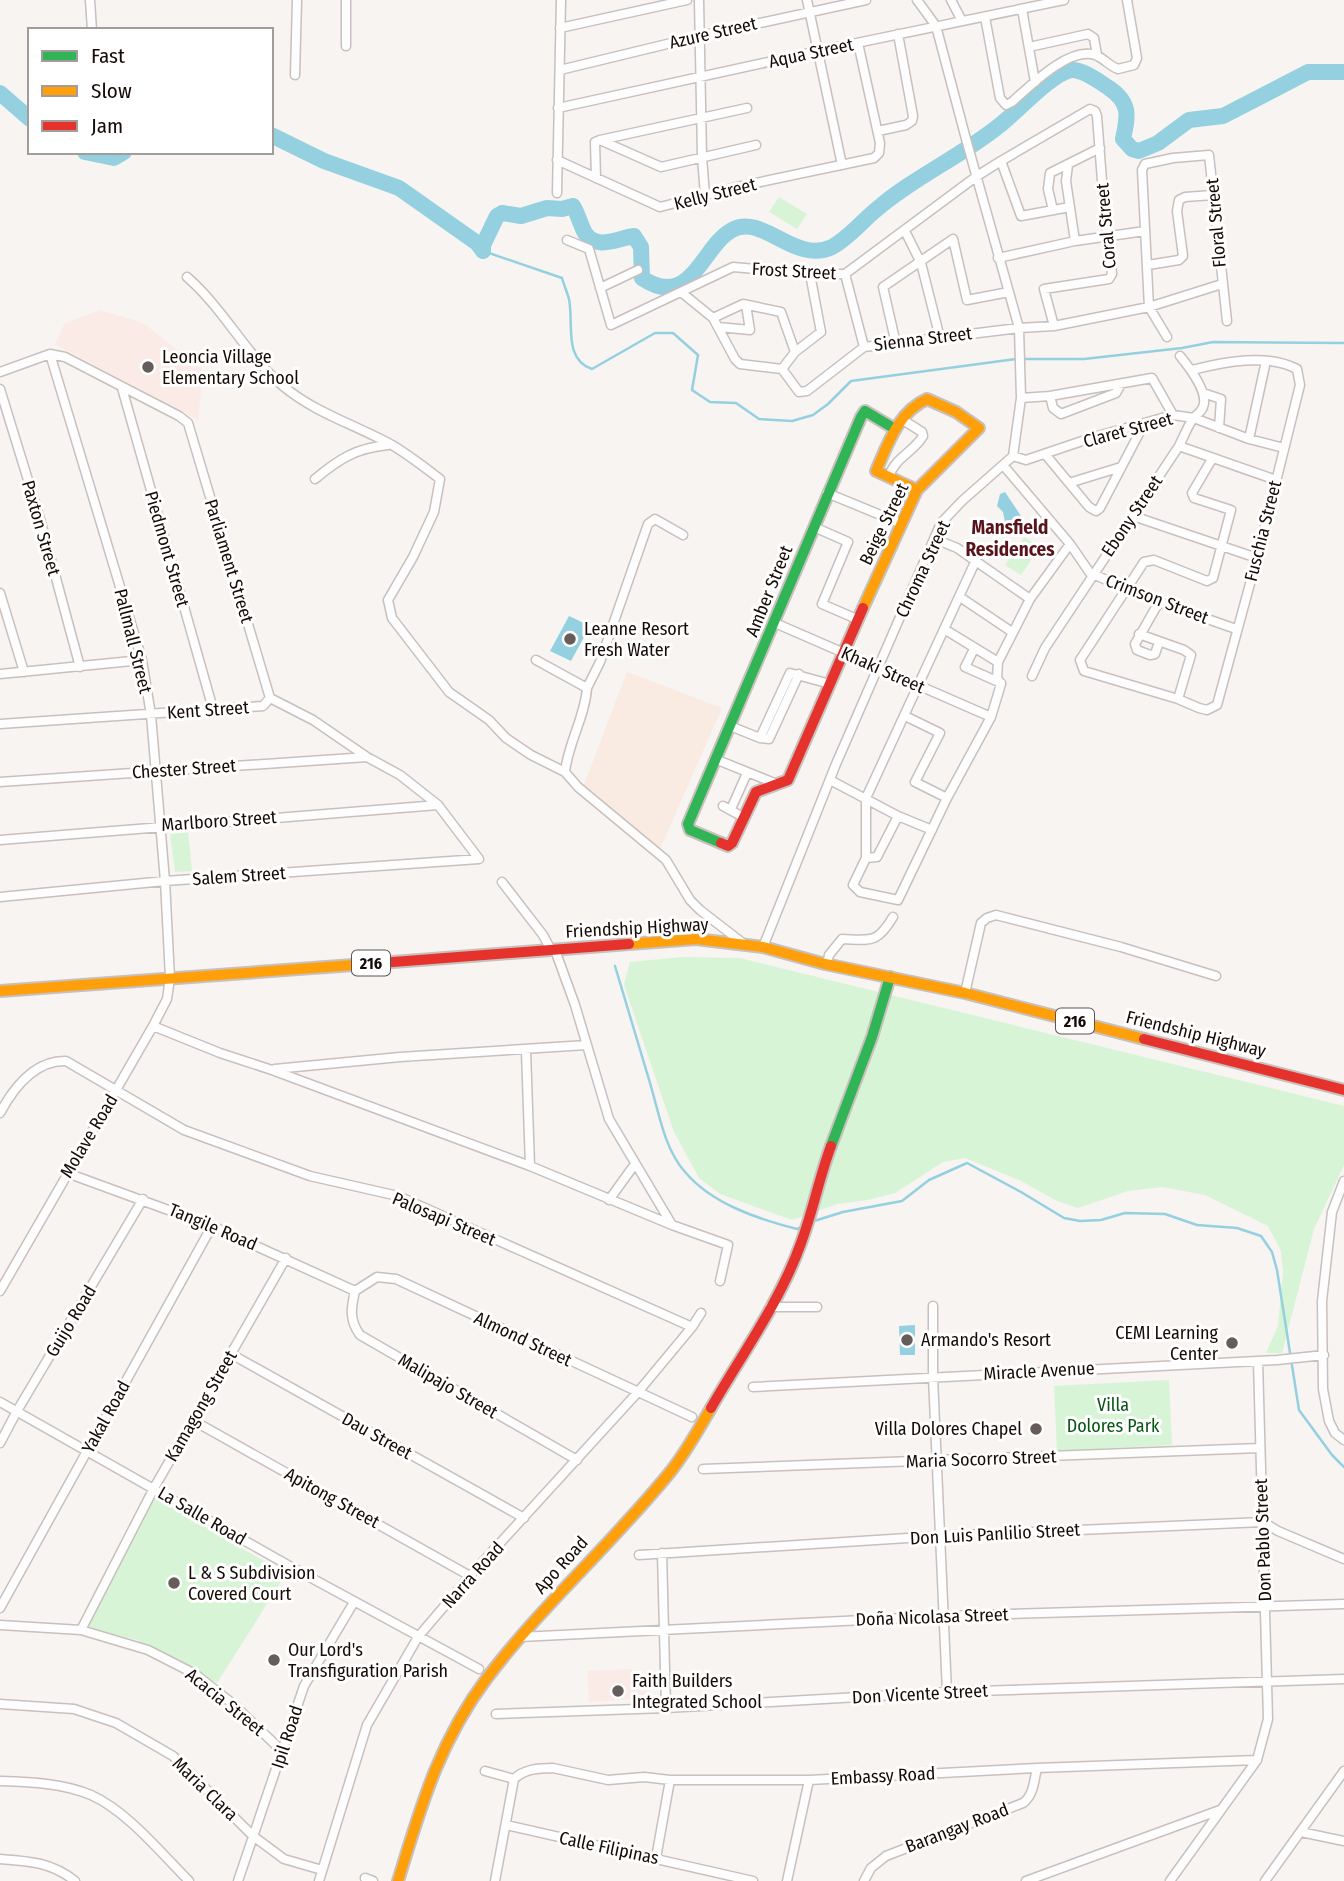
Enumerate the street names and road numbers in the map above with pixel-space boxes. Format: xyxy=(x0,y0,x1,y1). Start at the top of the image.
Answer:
street label: Azure Street xyxy=(667,12,759,54)
street label: Aqua Street xyxy=(767,33,855,73)
street label: Kelly Street xyxy=(672,173,759,215)
street label: Floral Street xyxy=(1201,177,1231,269)
street label: Coral Street xyxy=(1091,182,1121,270)
street label: Frost Street xyxy=(751,258,837,284)
street label: Sienna Street xyxy=(873,322,973,356)
street label: Claret Street xyxy=(1081,408,1175,452)
street label: Ebony Street xyxy=(1097,471,1167,561)
street label: Paxton Street xyxy=(17,478,65,578)
street label: Fuschia Street xyxy=(1240,478,1286,584)
street label: Beige Street xyxy=(855,479,913,569)
street label: Piedmont Street xyxy=(140,488,194,610)
street label: Parliament Street xyxy=(200,496,258,626)
street label: Chroma Street xyxy=(891,517,955,621)
street label: Amber Street xyxy=(741,542,797,640)
street label: Crimson Street xyxy=(1102,569,1212,629)
street label: Pallmall Street xyxy=(109,586,157,696)
street label: Khaki Street xyxy=(838,642,928,698)
street label: Kent Street xyxy=(166,696,250,724)
street label: Chester Street xyxy=(131,754,237,784)
street label: Marlboro Street xyxy=(161,806,277,836)
street label: Salem Street xyxy=(192,862,286,890)
street label: Friendship Highway xyxy=(565,913,709,943)
road number: 216 xyxy=(352,951,390,976)
street label: Friendship Highway xyxy=(1124,1006,1268,1062)
road number: 216 xyxy=(1056,1009,1094,1034)
street label: Molave Road xyxy=(55,1090,123,1182)
street label: Palosapi Street xyxy=(389,1187,499,1251)
street label: Tangile Road xyxy=(166,1199,260,1255)
street label: Guijo Road xyxy=(41,1281,101,1361)
street label: Almond Street xyxy=(471,1307,575,1371)
street label: Kamagong Street xyxy=(160,1346,242,1466)
street label: Malipajo Street xyxy=(394,1349,502,1423)
street label: Miracle Avenue xyxy=(983,1357,1095,1385)
street label: Yakal Road xyxy=(77,1377,135,1457)
street label: Dau Street xyxy=(338,1408,416,1464)
street label: Maria Socorro Street xyxy=(905,1445,1057,1473)
street label: Apitong Street xyxy=(281,1463,383,1533)
street label: Don Pablo Street xyxy=(1250,1478,1276,1602)
street label: La Salle Road xyxy=(154,1482,250,1550)
street label: Don Luis Panlilio Street xyxy=(909,1519,1081,1549)
street label: Apo Road xyxy=(529,1532,593,1598)
street label: Narra Road xyxy=(437,1537,509,1613)
street label: Doña Nicolasa Street xyxy=(855,1603,1009,1631)
street label: Acacia Street xyxy=(181,1663,269,1741)
street label: Don Vicente Street xyxy=(851,1679,989,1709)
street label: Ipil Road xyxy=(266,1703,308,1771)
street label: Maria Clara xyxy=(168,1752,242,1826)
street label: Embassy Road xyxy=(830,1762,936,1790)
street label: Barangay Road xyxy=(902,1798,1012,1858)
street label: Calle Filipinas xyxy=(557,1827,661,1869)

